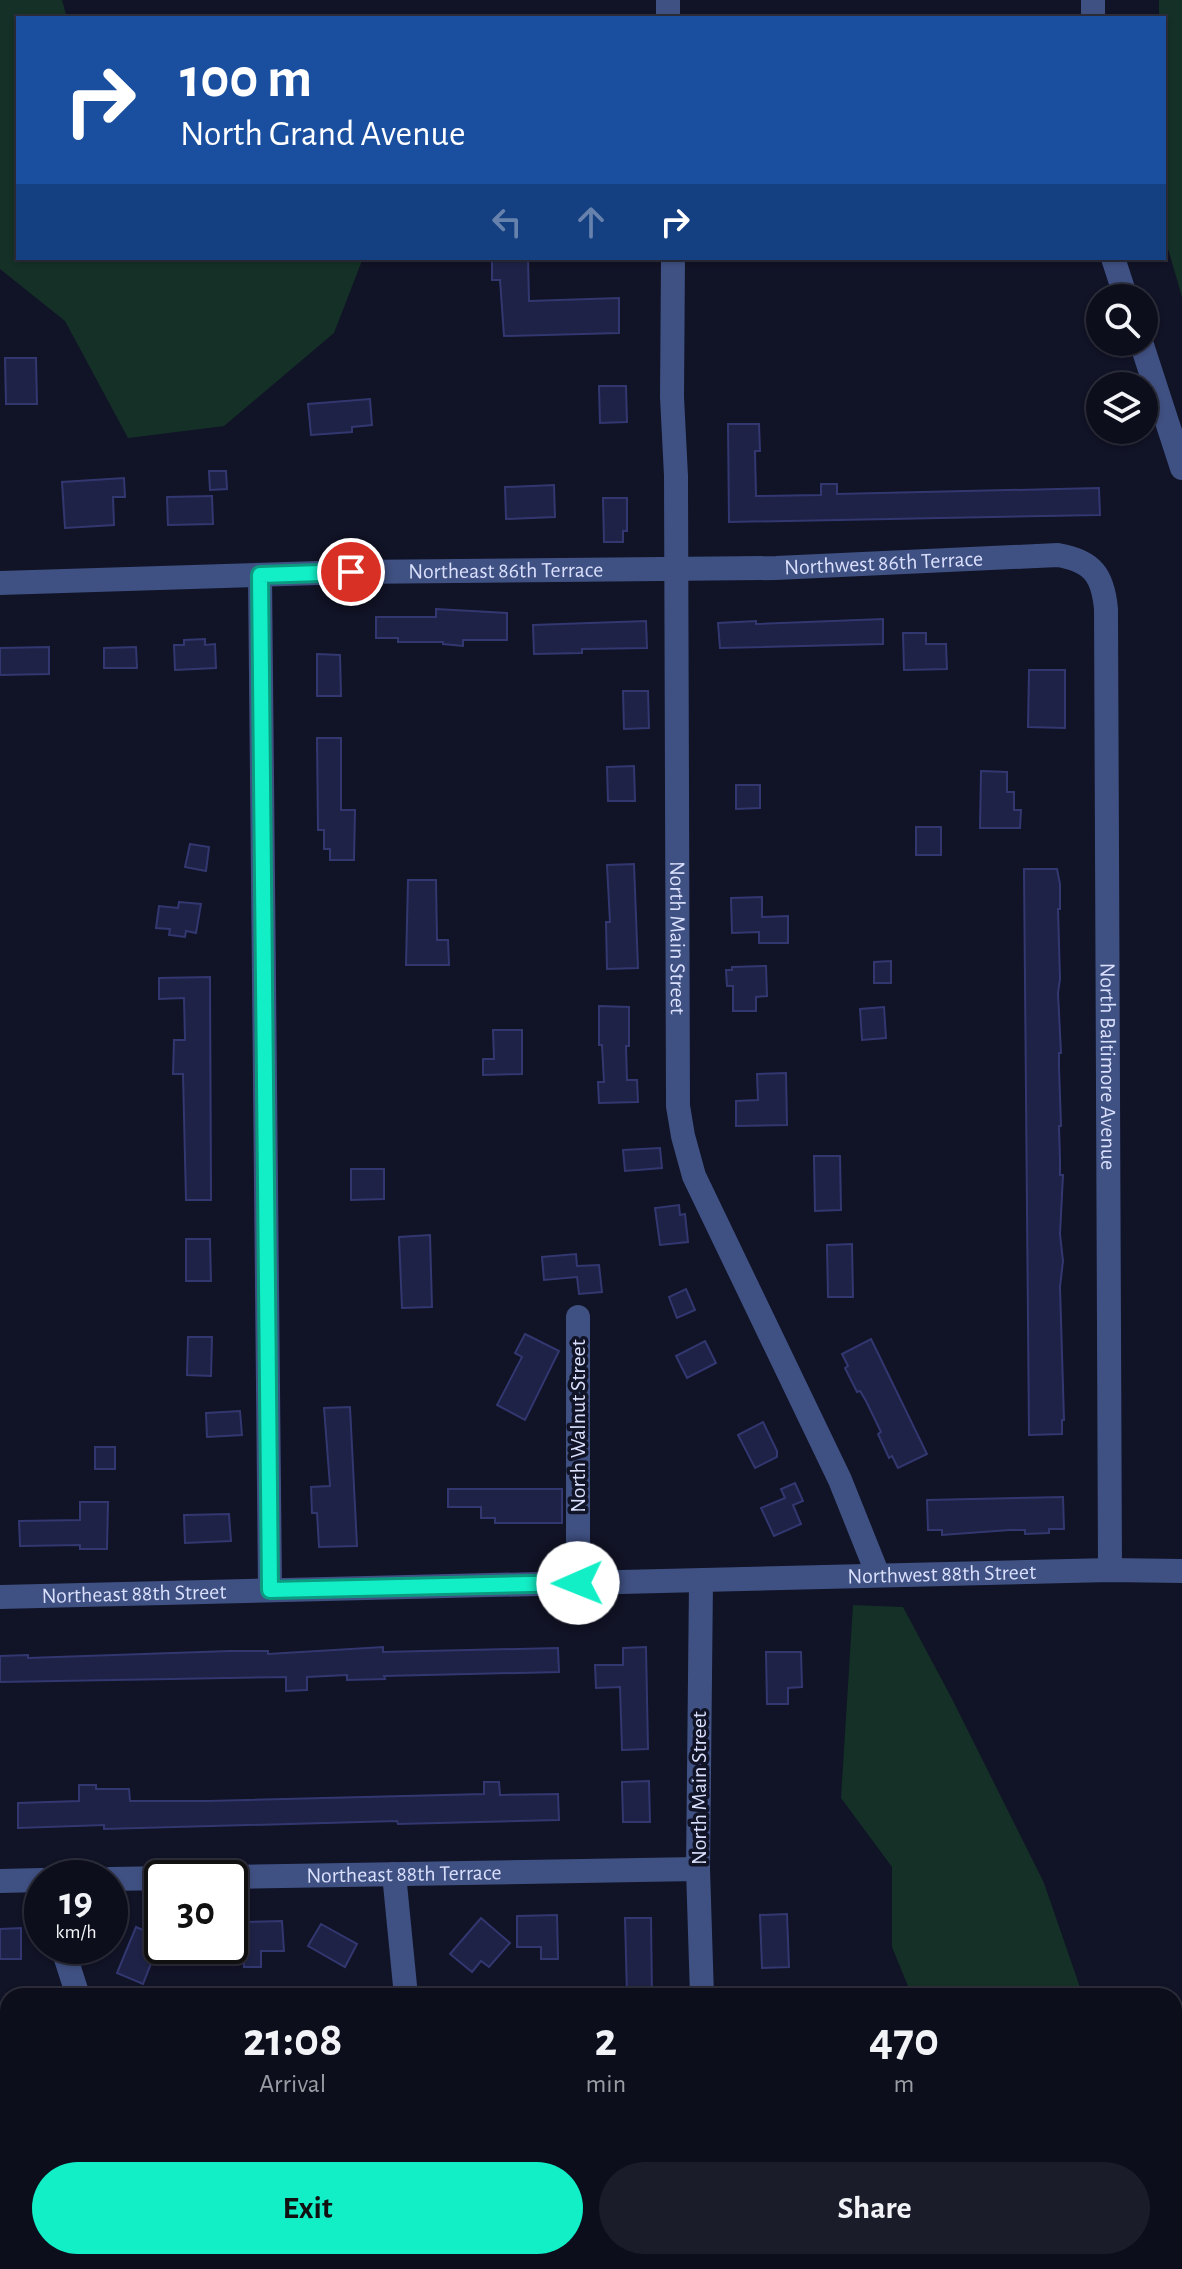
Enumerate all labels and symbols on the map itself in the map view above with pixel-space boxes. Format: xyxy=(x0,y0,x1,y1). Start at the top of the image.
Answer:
pin xyxy=(317,538,385,606)
street label: Northwest 86th Terrace xyxy=(784,547,984,579)
street label: Northeast 86th Terrace xyxy=(408,559,603,582)
street label: North Main Street xyxy=(666,861,689,1015)
street label: North Baltimore Avenue xyxy=(1096,963,1119,1170)
street label: North Walnut Street xyxy=(567,1339,589,1513)
position arrow xyxy=(536,1541,620,1625)
street label: Northwest 88th Street xyxy=(847,1561,1036,1587)
street label: Northeast 88th Street xyxy=(41,1580,227,1607)
street label: North Main Street xyxy=(688,1711,710,1865)
speed limit sign: 30 xyxy=(144,1860,248,1964)
street label: Northeast 88th Terrace xyxy=(306,1861,502,1887)

